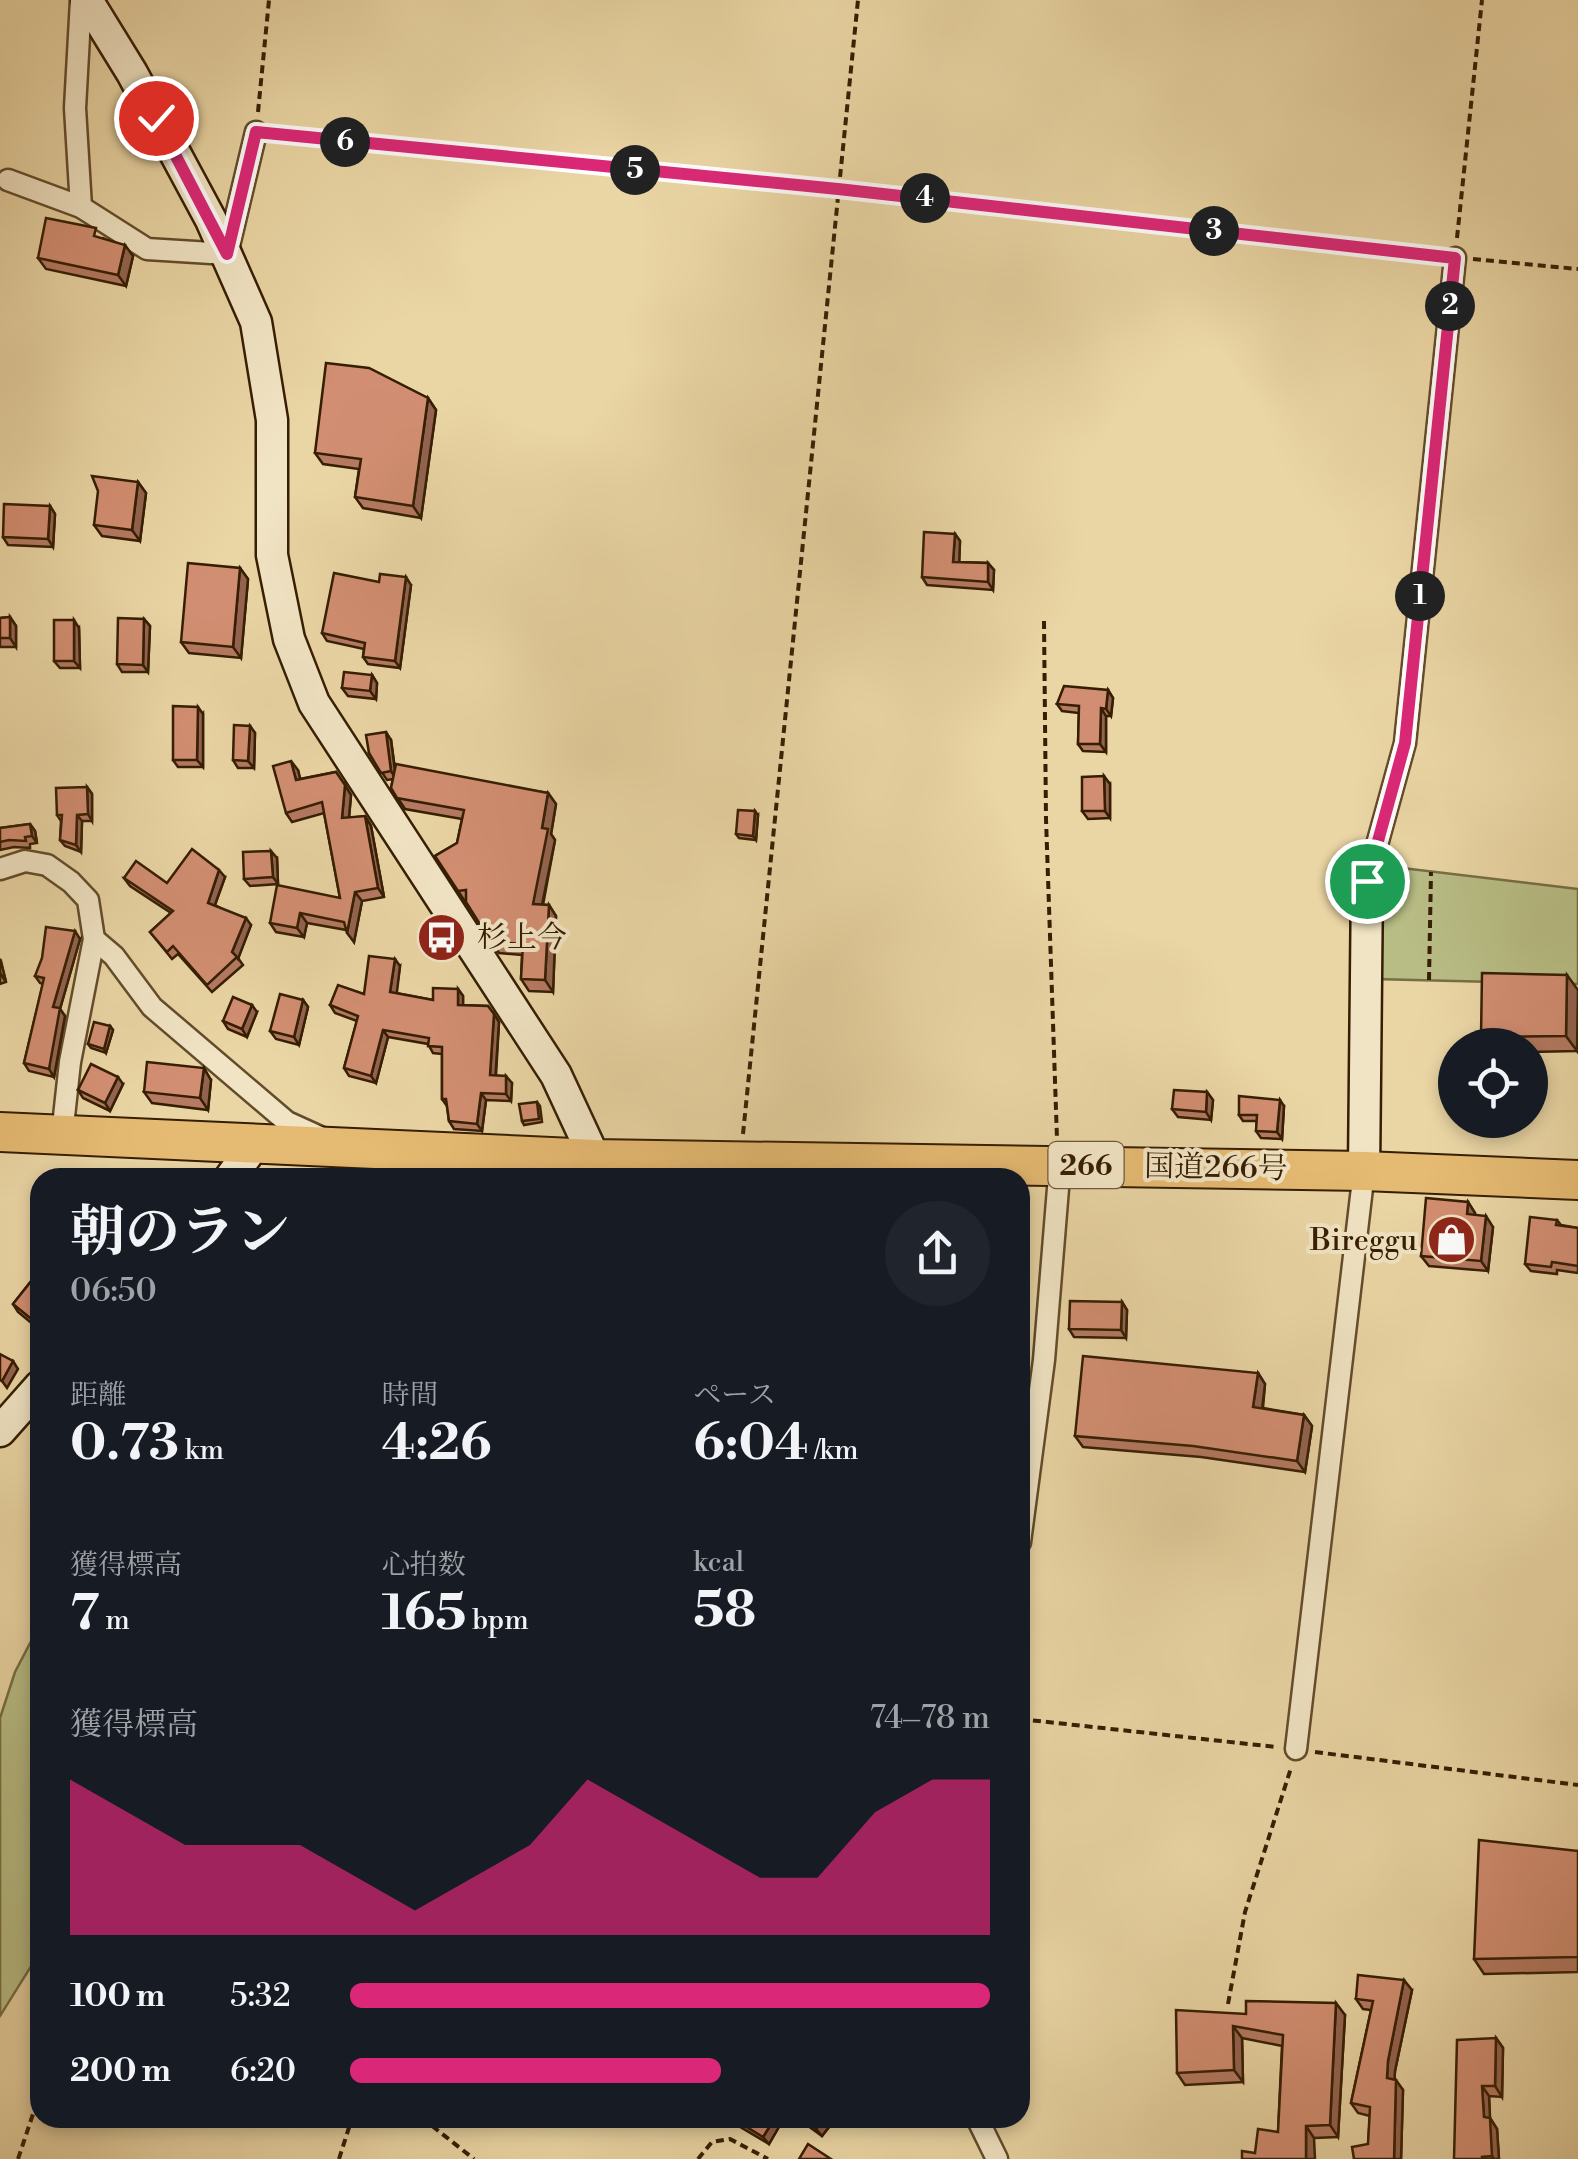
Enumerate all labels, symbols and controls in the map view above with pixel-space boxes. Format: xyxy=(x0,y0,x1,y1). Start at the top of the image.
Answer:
pin xyxy=(114,76,199,161)
icon: check xyxy=(129,91,184,146)
pin: 6 xyxy=(320,117,370,167)
text: 6 xyxy=(336,124,354,159)
pin: 5 xyxy=(610,145,660,195)
text: 5 xyxy=(626,152,644,187)
pin: 4 xyxy=(900,173,950,223)
text: 4 xyxy=(916,180,934,215)
pin: 3 xyxy=(1189,206,1239,256)
text: 3 xyxy=(1206,213,1222,248)
pin: 2 xyxy=(1425,281,1475,331)
text: 2 xyxy=(1441,288,1459,323)
pin: 1 xyxy=(1395,571,1445,621)
text: 1 xyxy=(1413,578,1427,613)
pin xyxy=(1325,839,1410,924)
icon: arrive xyxy=(1340,854,1395,909)
bus stop icon: 杉上今 xyxy=(416,911,468,963)
place label: 杉上今 xyxy=(477,919,567,957)
map controls xyxy=(1438,1028,1548,1138)
button: locate xyxy=(1438,1028,1548,1138)
road number: 266 xyxy=(1048,1142,1124,1188)
street label: 国道266号 xyxy=(1144,1148,1288,1188)
text: 朝のラン xyxy=(70,1199,290,1268)
button: share xyxy=(885,1201,990,1306)
shop icon: Bireggu xyxy=(1426,1214,1478,1266)
place label: Bireggu xyxy=(1309,1222,1417,1260)
text: 06:50 xyxy=(70,1271,157,1311)
text: 距離 xyxy=(70,1378,126,1413)
text: 時間 xyxy=(382,1378,438,1413)
text: ペース xyxy=(693,1378,776,1413)
text: 0.73 xyxy=(70,1413,179,1475)
text: 4:26 xyxy=(382,1413,492,1475)
text: 6:04 xyxy=(693,1413,808,1475)
text: km xyxy=(179,1433,224,1468)
text: /km xyxy=(808,1433,859,1468)
text: kcal xyxy=(693,1545,744,1580)
text: 獲得標高 xyxy=(70,1548,182,1583)
text: 心拍数 xyxy=(382,1548,466,1583)
text: 58 xyxy=(693,1580,756,1642)
text: 7 xyxy=(70,1583,100,1645)
text: 165 xyxy=(382,1583,466,1645)
text: m xyxy=(100,1603,130,1638)
text: bpm xyxy=(466,1603,529,1638)
text: 74–78 m xyxy=(870,1698,990,1738)
text: 獲得標高 xyxy=(70,1705,198,1745)
text: 100 m xyxy=(70,1976,165,2016)
text: 5:32 xyxy=(230,1976,291,2016)
text: 200 m xyxy=(70,2051,171,2091)
text: 6:20 xyxy=(230,2051,296,2091)

